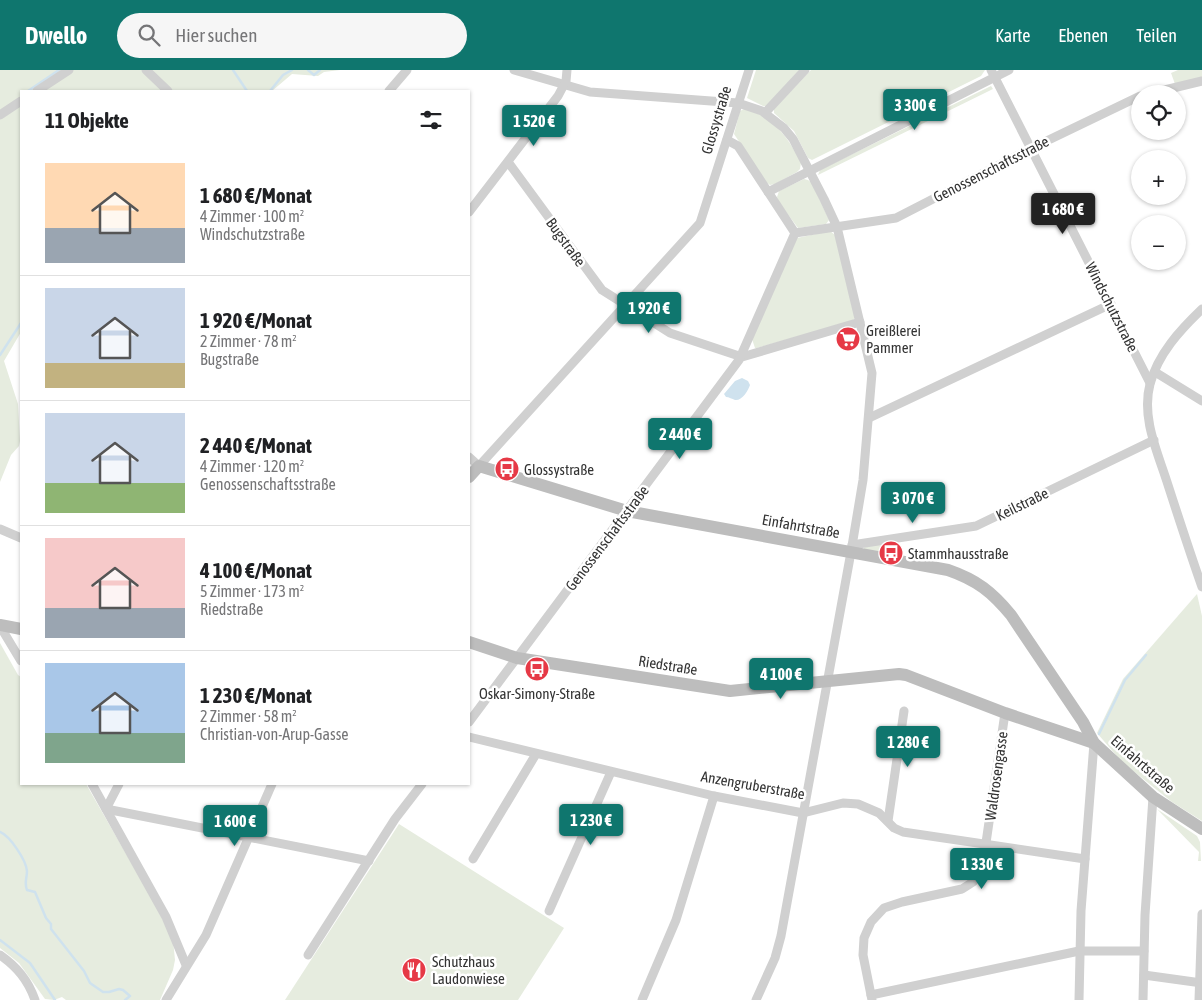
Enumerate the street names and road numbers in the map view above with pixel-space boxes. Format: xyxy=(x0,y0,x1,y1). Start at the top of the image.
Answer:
street label: Glossystraße xyxy=(698,84,734,156)
street label: Genossenschaftsstraße xyxy=(930,132,1052,205)
street label: Bugstraße xyxy=(543,215,589,270)
street label: Windschutzstraße xyxy=(1082,259,1142,355)
street label: Genossenschaftsstraße xyxy=(562,482,652,594)
street label: Keilstraße xyxy=(993,484,1051,524)
street label: Einfahrtstraße xyxy=(761,511,841,541)
street label: Riedstraße xyxy=(637,652,699,678)
street label: Waldrosengasse xyxy=(981,730,1011,822)
street label: Einfahrtstraße xyxy=(1108,732,1178,796)
street label: Anzengruberstraße xyxy=(700,768,806,803)

